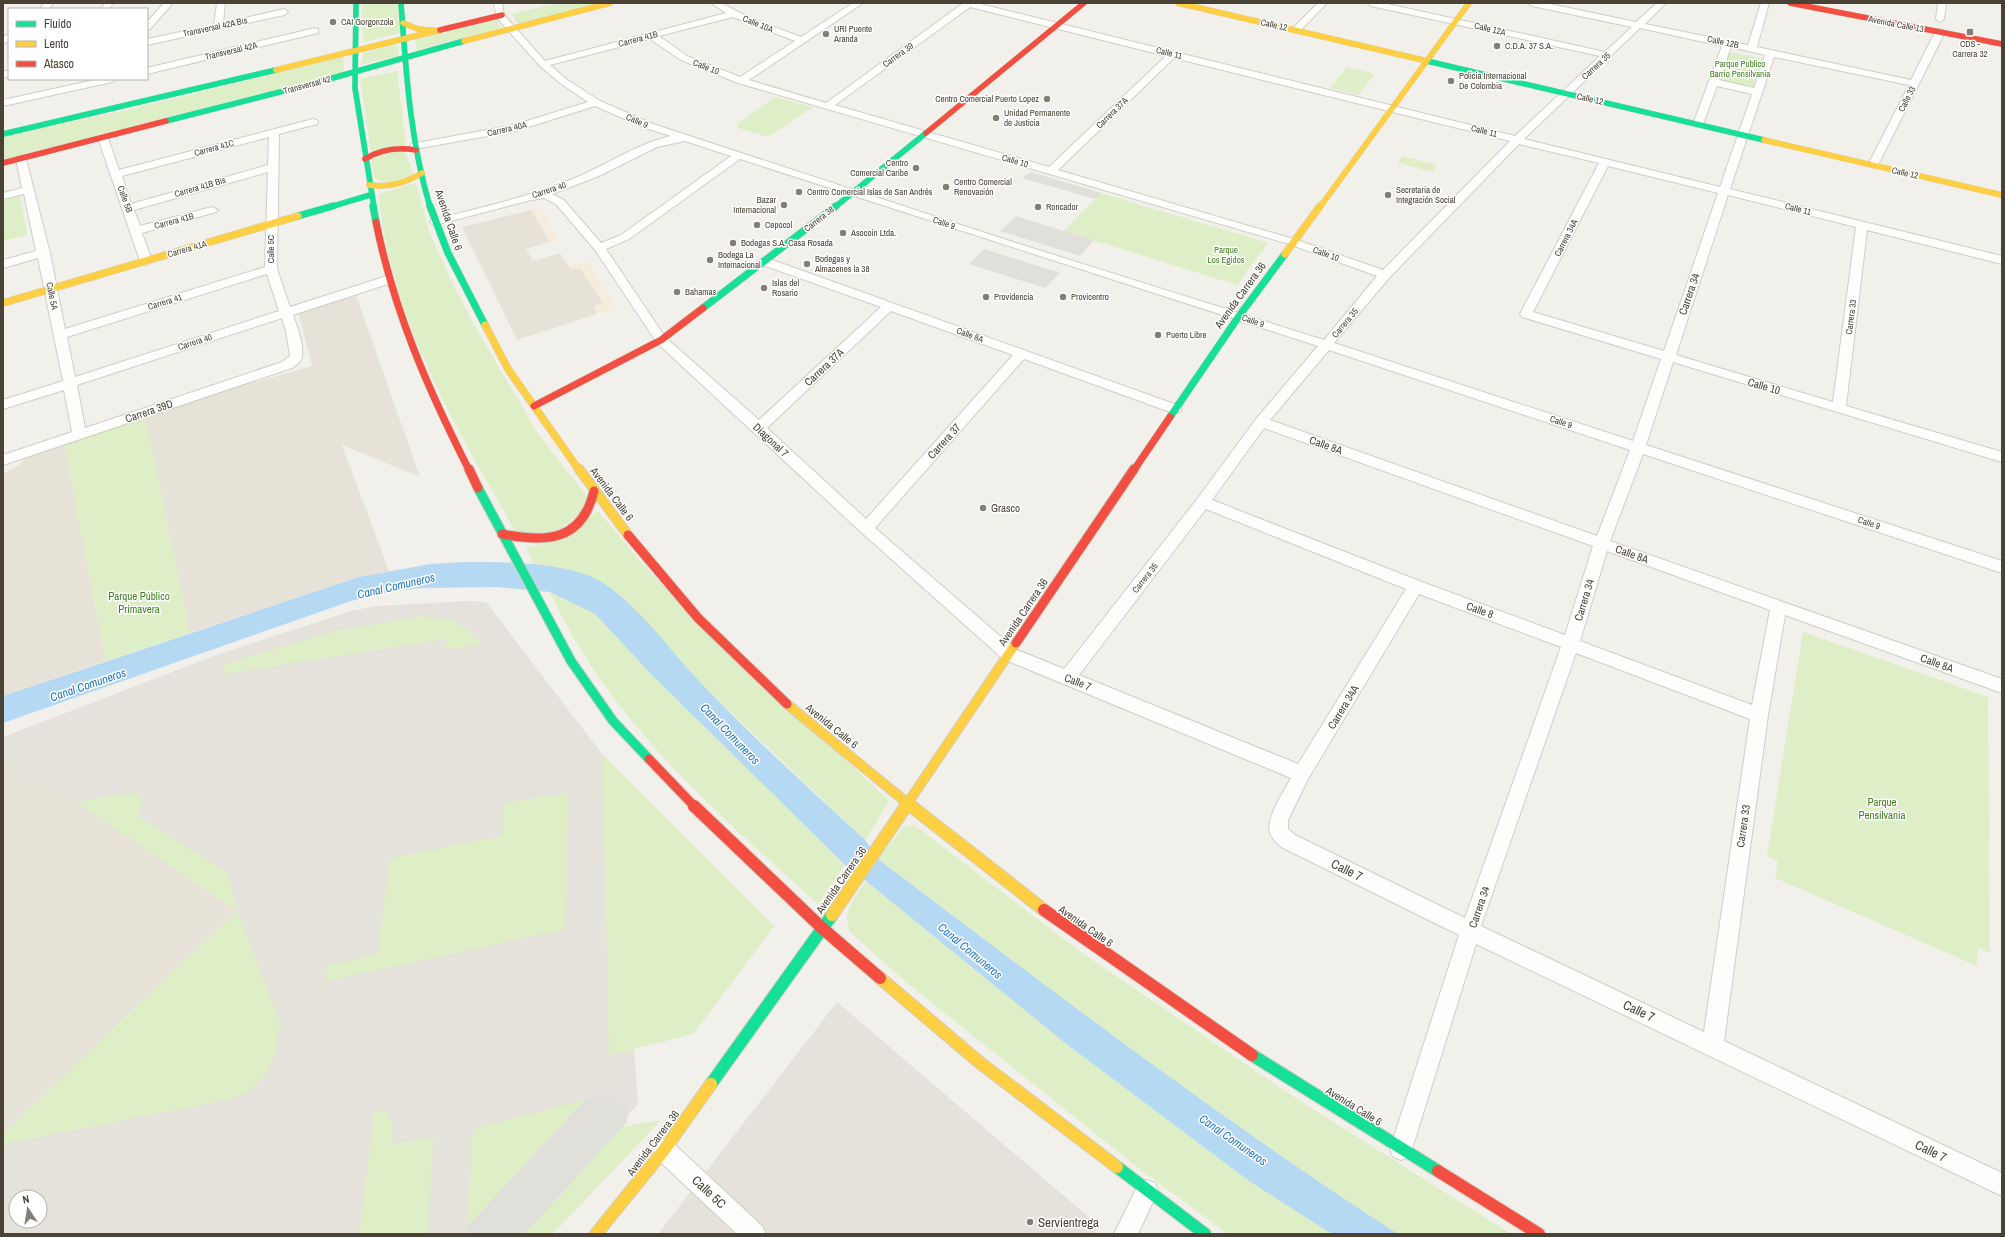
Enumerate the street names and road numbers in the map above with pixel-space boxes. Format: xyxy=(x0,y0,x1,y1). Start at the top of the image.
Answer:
street label: Calle 10A xyxy=(741,12,775,36)
street label: Avenida Calle 13 xyxy=(1866,13,1925,35)
street label: Transversal 42A Bis xyxy=(182,14,249,40)
street label: Calle 12 xyxy=(1259,16,1289,34)
street label: Calle 12A xyxy=(1473,20,1507,38)
street label: Carrera 41B xyxy=(617,28,659,50)
street label: Calle 12B xyxy=(1706,33,1740,51)
street label: Transversal 42A xyxy=(204,39,258,63)
street label: Carrera 39 xyxy=(880,40,916,70)
street label: Calle 11 xyxy=(1155,44,1183,62)
street label: Carrera 35 xyxy=(1579,50,1613,82)
street label: Calle 10 xyxy=(691,56,721,78)
street label: Transversal 42 xyxy=(282,73,332,97)
street label: Calle 33 xyxy=(1896,84,1918,114)
street label: Calle 12 xyxy=(1575,90,1605,108)
street label: Carrera 37A xyxy=(1093,95,1131,131)
street label: Calle 9 xyxy=(624,111,650,131)
street label: Carrera 40A xyxy=(486,119,528,139)
street label: Calle 11 xyxy=(1470,122,1498,140)
street label: Carrera 41C xyxy=(193,137,235,159)
street label: Calle 10 xyxy=(1000,152,1030,170)
street label: Calle 12 xyxy=(1890,164,1920,182)
street label: Carrera 41B Bis xyxy=(173,174,227,200)
street label: Carrera 40 xyxy=(530,179,568,201)
street label: Calle 5B xyxy=(115,184,135,214)
street label: Avenida Calle 6 xyxy=(432,187,466,252)
street label: Calle 11 xyxy=(1784,200,1812,218)
street label: Carrera 38 xyxy=(801,203,837,235)
street label: Carrera 41B xyxy=(153,210,195,232)
street label: Calle 9 xyxy=(931,214,957,232)
street label: Carrera 34A xyxy=(1552,217,1581,259)
street label: Calle 5C xyxy=(265,235,277,263)
street label: Carrera 41A xyxy=(166,238,208,260)
street label: Calle 10 xyxy=(1311,244,1341,264)
street label: Avenida Carrera 36 xyxy=(1211,259,1269,332)
street label: Carrera 34 xyxy=(1675,271,1703,317)
street label: Calle 5A xyxy=(43,281,61,311)
street label: Carrera 41 xyxy=(146,291,184,313)
street label: Carrera 33 xyxy=(1843,299,1859,335)
street label: Carrera 35 xyxy=(1329,306,1361,340)
street label: Calle 9 xyxy=(1240,312,1266,330)
street label: Calle 8A xyxy=(955,325,985,345)
street label: Carrera 40 xyxy=(176,331,214,353)
street label: Carrera 37A xyxy=(801,344,847,389)
street label: Calle 10 xyxy=(1746,375,1782,397)
street label: Carrera 39D xyxy=(123,396,175,426)
street label: Calle 9 xyxy=(1548,413,1574,431)
street label: Diagonal 7 xyxy=(750,420,792,460)
street label: Carrera 37 xyxy=(924,420,964,462)
street label: Calle 8A xyxy=(1308,433,1345,458)
street label: Avenida Calle 6 xyxy=(587,464,637,524)
street label: Calle 9 xyxy=(1856,514,1882,532)
street label: Calle 8A xyxy=(1614,542,1651,567)
street label: Carrera 35 xyxy=(1129,560,1161,596)
street label: Avenida Carrera 36 xyxy=(995,576,1051,649)
street label: Carrera 34 xyxy=(1571,577,1597,623)
street label: Calle 8 xyxy=(1464,599,1496,621)
street label: Calle 8A xyxy=(1919,651,1956,676)
street label: Calle 7 xyxy=(1062,670,1094,694)
street label: Carrera 34A xyxy=(1324,682,1362,732)
street label: Avenida Calle 6 xyxy=(802,700,861,751)
street label: Carrera 33 xyxy=(1733,804,1753,848)
street label: Avenida Carrera 36 xyxy=(812,844,869,917)
street label: Calle 7 xyxy=(1328,855,1366,885)
street label: Carrera 34 xyxy=(1465,884,1493,930)
street label: Avenida Calle 6 xyxy=(1055,901,1116,950)
street label: Calle 7 xyxy=(1620,996,1658,1026)
street label: Avenida Calle 6 xyxy=(1323,1083,1385,1129)
street label: Avenida Carrera 36 xyxy=(623,1107,682,1179)
street label: Calle 7 xyxy=(1912,1136,1950,1166)
street label: Calle 5C xyxy=(688,1172,730,1212)

